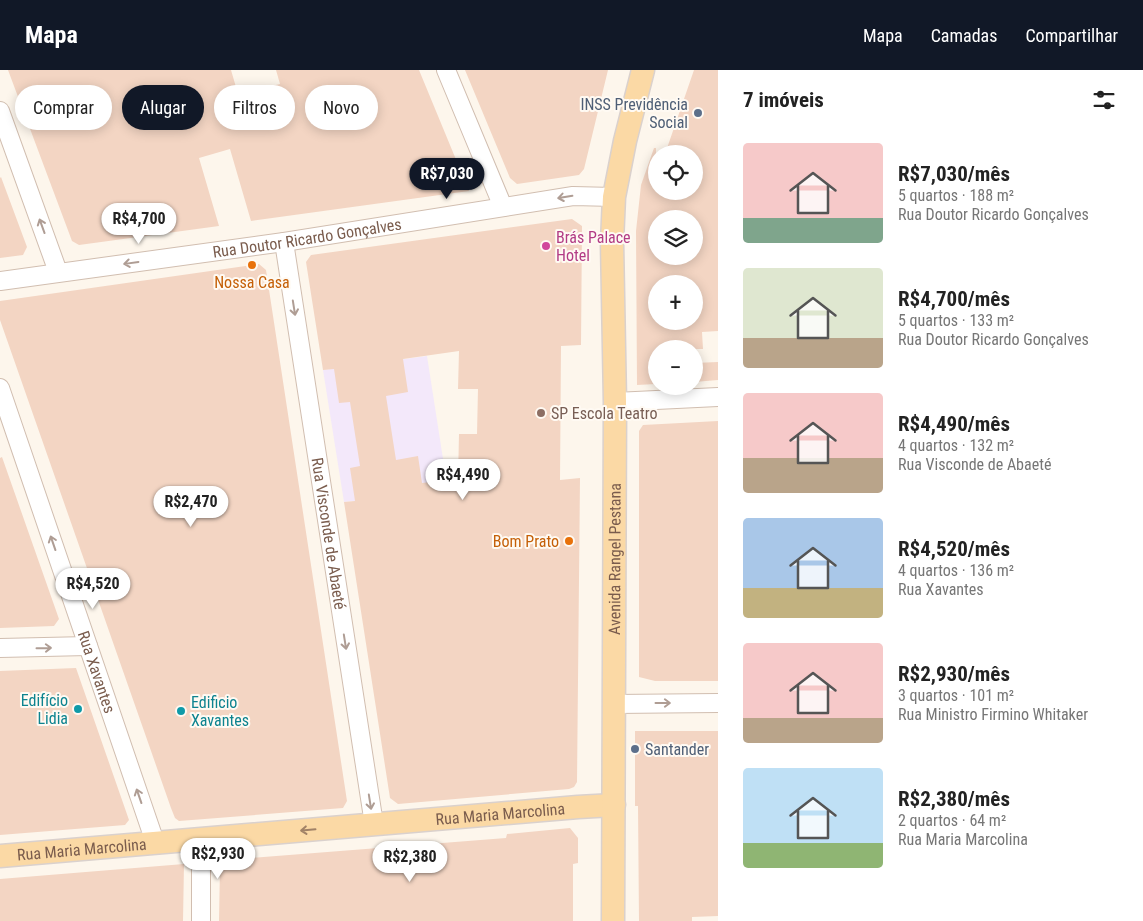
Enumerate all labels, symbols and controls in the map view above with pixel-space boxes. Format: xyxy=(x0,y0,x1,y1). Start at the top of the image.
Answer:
text: Mapa xyxy=(25,21,78,49)
text: Mapa xyxy=(863,25,903,46)
text: Camadas xyxy=(931,25,997,46)
text: Compartilhar xyxy=(1025,25,1118,46)
chip: Comprar xyxy=(15,85,112,130)
chip: Alugar xyxy=(122,85,204,130)
chip: Filtros xyxy=(214,85,295,130)
chip: Novo xyxy=(305,85,378,130)
icon: filters xyxy=(1090,86,1118,114)
text: 7 imóveis xyxy=(743,88,824,112)
place label: INSS Previdência Social xyxy=(580,95,688,132)
marker: INSS Previdência Social xyxy=(692,107,704,119)
map controls xyxy=(648,145,703,395)
button: locate xyxy=(648,145,703,200)
pin: R$7,030 xyxy=(401,158,493,200)
text: R$7,030/mês xyxy=(898,162,1010,186)
icon: home xyxy=(783,163,843,223)
text: R$7,030 xyxy=(420,164,474,183)
text: 5 quartos · 188 m² xyxy=(898,186,1014,205)
one-way arrow xyxy=(558,193,574,203)
pin: R$4,700 xyxy=(93,202,185,245)
text: Rua Doutor Ricardo Gonçalves xyxy=(898,205,1089,224)
text: R$4,700 xyxy=(112,209,166,228)
button: layers xyxy=(648,210,703,265)
street label: Rua Doutor Ricardo Gonçalves xyxy=(211,214,403,261)
one-way arrow xyxy=(37,219,46,234)
place label: Brás Palace Hotel xyxy=(556,228,631,265)
marker: Brás Palace Hotel xyxy=(540,240,552,252)
one-way arrow xyxy=(123,258,139,268)
marker: Nossa Casa xyxy=(246,259,258,271)
place label: Nossa Casa xyxy=(214,273,290,292)
button: + xyxy=(648,275,703,330)
text: R$4,700/mês xyxy=(898,287,1010,311)
icon: home xyxy=(783,288,843,348)
one-way arrow xyxy=(289,300,299,316)
text: 5 quartos · 133 m² xyxy=(898,311,1014,330)
text: Rua Doutor Ricardo Gonçalves xyxy=(898,330,1089,349)
button: − xyxy=(648,340,703,395)
place label: SP Escola Teatro xyxy=(551,404,657,423)
marker: SP Escola Teatro xyxy=(535,407,547,419)
text: R$4,490/mês xyxy=(898,412,1010,436)
icon: home xyxy=(783,413,843,473)
text: 4 quartos · 132 m² xyxy=(898,436,1014,455)
text: Rua Visconde de Abaeté xyxy=(898,455,1051,474)
street label: Rua Visconde de Abaeté xyxy=(308,456,350,611)
pin: R$4,490 xyxy=(417,458,509,501)
text: R$4,490 xyxy=(436,465,490,484)
street label: Avenida Rangel Pestana xyxy=(605,483,624,635)
pin: R$2,470 xyxy=(145,486,237,528)
text: R$2,470 xyxy=(164,492,218,511)
place label: Bom Prato xyxy=(493,532,559,551)
marker: Bom Prato xyxy=(563,535,575,547)
one-way arrow xyxy=(48,536,57,551)
text: R$4,520/mês xyxy=(898,537,1010,561)
icon: home xyxy=(783,538,843,598)
text: 4 quartos · 136 m² xyxy=(898,561,1014,580)
pin: R$4,520 xyxy=(47,568,139,610)
text: R$4,520 xyxy=(66,574,120,593)
text: Rua Xavantes xyxy=(898,580,984,599)
street label: Rua Xavantes xyxy=(74,628,120,716)
one-way arrow xyxy=(340,633,350,649)
one-way arrow xyxy=(36,643,52,653)
text: R$2,930/mês xyxy=(898,662,1010,686)
icon: home xyxy=(783,663,843,723)
text: 3 quartos · 101 m² xyxy=(898,686,1014,705)
place label: Edifício Lidia xyxy=(21,691,68,728)
place label: Edificio Xavantes xyxy=(191,693,249,730)
one-way arrow xyxy=(654,698,671,708)
marker: Edifício Lidia xyxy=(72,703,84,715)
marker: Edificio Xavantes xyxy=(175,705,187,717)
text: Rua Ministro Firmino Whitaker xyxy=(898,705,1088,724)
place label: Santander xyxy=(645,740,709,759)
marker: Santander xyxy=(629,743,641,755)
text: R$2,380/mês xyxy=(898,787,1010,811)
icon: home xyxy=(783,788,843,848)
one-way arrow xyxy=(134,789,144,805)
one-way arrow xyxy=(365,794,375,810)
street label: Rua Maria Marcolina xyxy=(435,799,566,829)
text: 2 quartos · 64 m² xyxy=(898,811,1006,830)
one-way arrow xyxy=(300,825,316,834)
text: Rua Maria Marcolina xyxy=(898,830,1028,849)
street label: Rua Maria Marcolina xyxy=(16,834,147,864)
pin: R$2,930 xyxy=(172,838,264,880)
pin: R$2,380 xyxy=(364,840,456,883)
text: R$2,930 xyxy=(191,844,245,863)
text: R$2,380 xyxy=(383,847,437,866)

